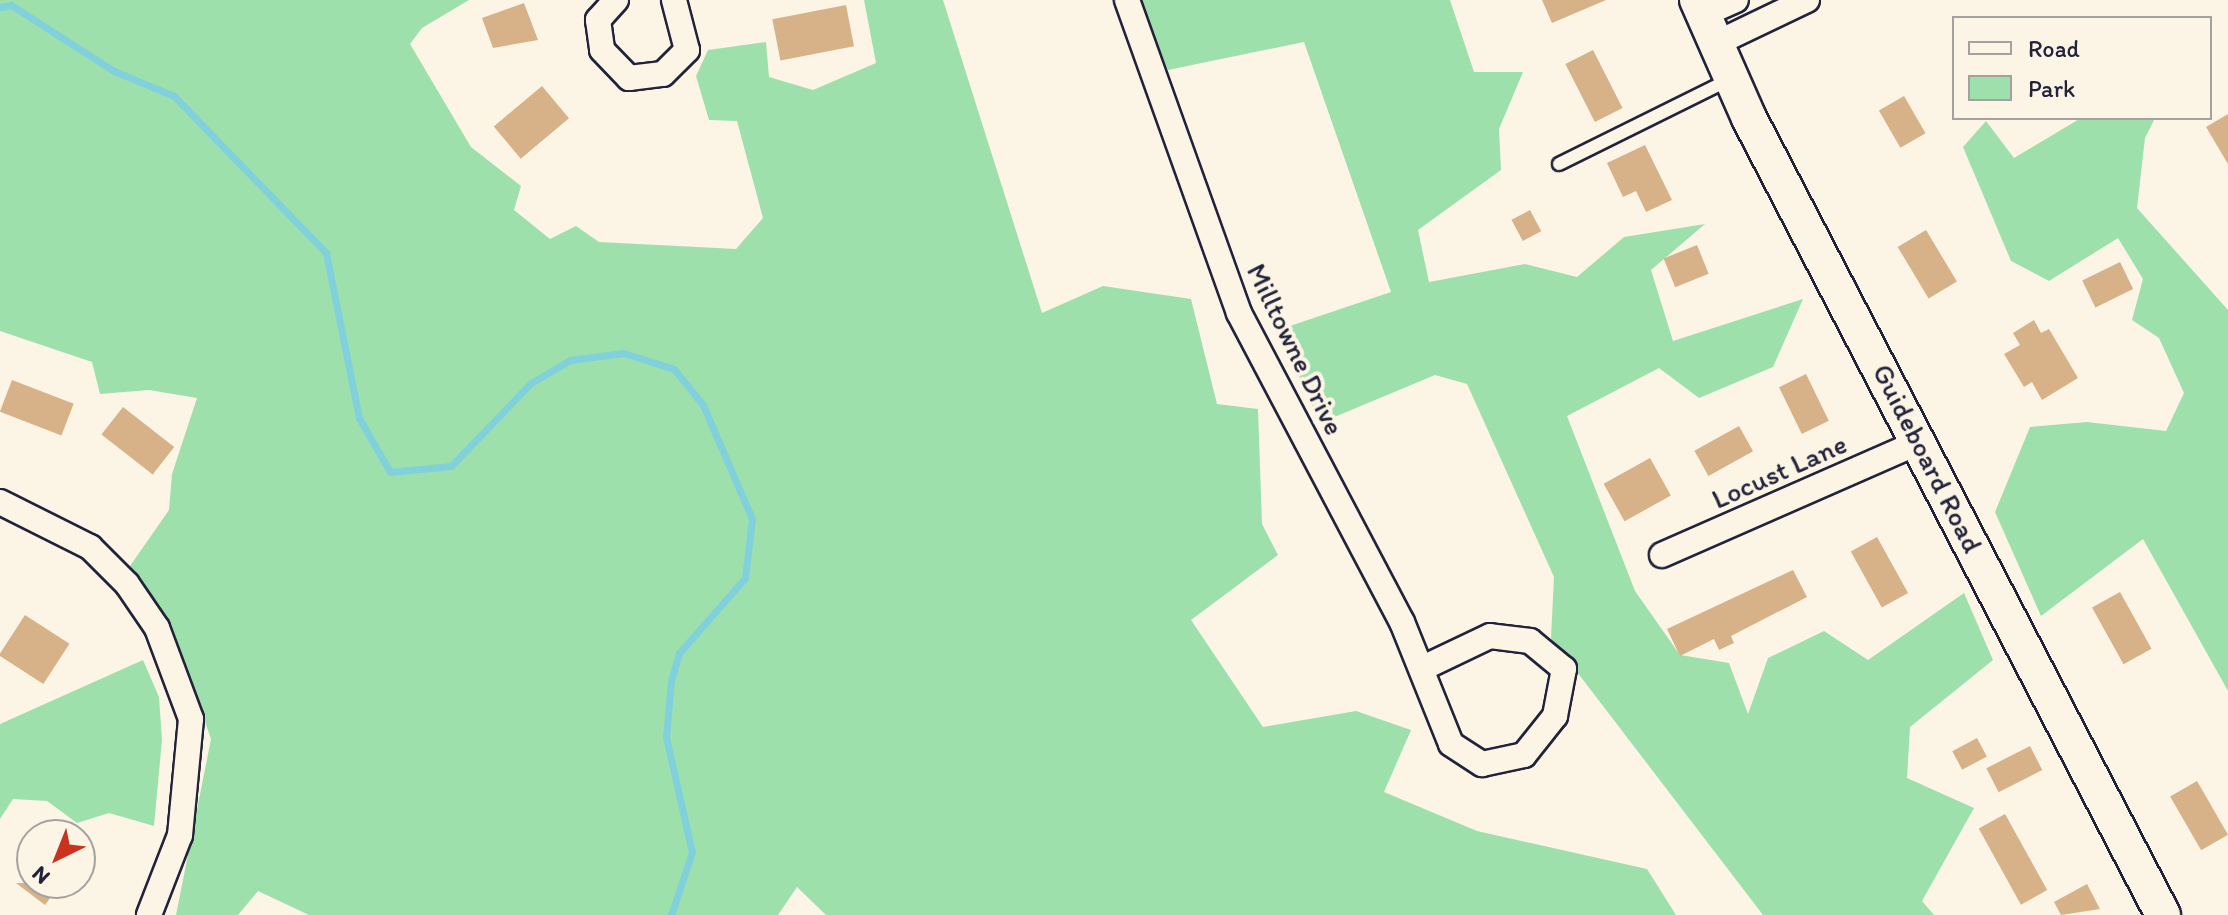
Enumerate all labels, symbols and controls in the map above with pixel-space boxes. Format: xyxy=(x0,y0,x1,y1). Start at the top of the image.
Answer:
legend xyxy=(1952,16,2212,120)
text: Road xyxy=(2028,34,2080,63)
text: Park xyxy=(2028,74,2075,103)
street label: Milltowne Drive xyxy=(1240,258,1352,440)
street label: Guideboard Road xyxy=(1866,358,1990,558)
street label: Locust Lane xyxy=(1706,426,1852,516)
north arrow xyxy=(16,819,96,899)
text: N xyxy=(26,861,55,890)

